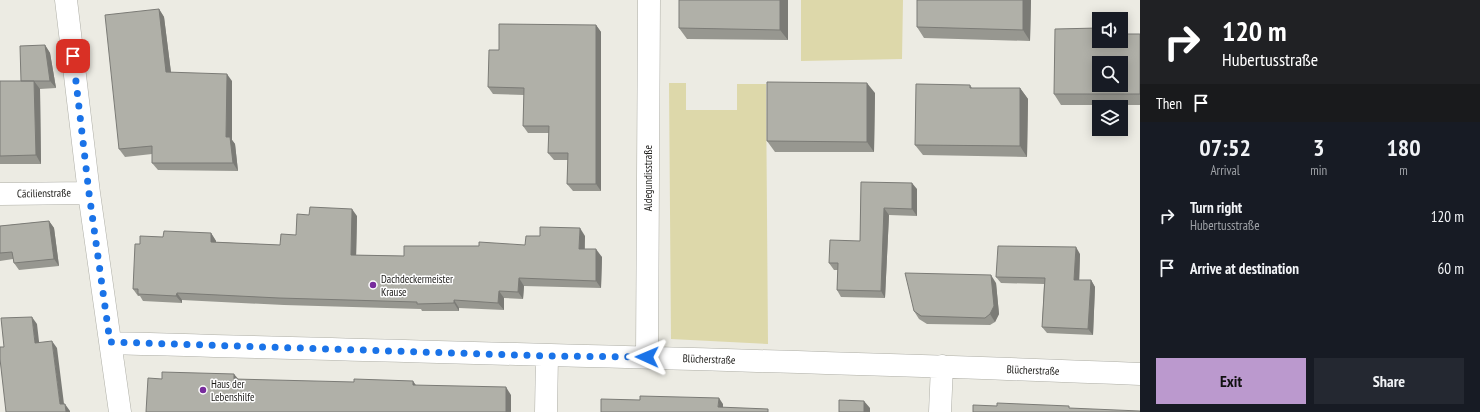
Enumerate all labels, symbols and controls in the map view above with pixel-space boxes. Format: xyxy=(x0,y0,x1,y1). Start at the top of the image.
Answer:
map controls xyxy=(1092,12,1128,136)
button: sound xyxy=(1092,12,1128,48)
text: 120 m xyxy=(1222,12,1286,49)
icon: right xyxy=(1156,16,1208,68)
pin xyxy=(56,39,90,73)
icon: arrive xyxy=(62,45,84,67)
text: Hubertusstraße xyxy=(1222,48,1318,71)
button: search xyxy=(1092,56,1128,92)
icon: arrive xyxy=(1190,92,1212,114)
text: Then xyxy=(1156,94,1182,113)
button: layers xyxy=(1092,100,1128,136)
text: 07:52 xyxy=(1199,132,1251,163)
text: 3 xyxy=(1313,132,1324,163)
text: 180 xyxy=(1386,132,1421,163)
street label: Aldegundisstraße xyxy=(641,144,655,211)
text: Arrival xyxy=(1210,162,1240,179)
text: min xyxy=(1310,162,1327,179)
text: m xyxy=(1399,162,1408,179)
street label: Cäcilienstraße xyxy=(17,186,72,200)
text: Turn right xyxy=(1190,198,1242,217)
icon: right xyxy=(1156,205,1178,227)
text: 120 m xyxy=(1431,207,1464,226)
text: Hubertusstraße xyxy=(1190,217,1260,234)
icon: arrive xyxy=(1156,257,1178,279)
text: Arrive at destination xyxy=(1190,259,1299,278)
text: 60 m xyxy=(1438,259,1464,278)
place label: Dachdeckermeister Krause xyxy=(381,272,453,299)
marker: Dachdeckermeister Krause xyxy=(368,280,378,290)
position arrow xyxy=(626,336,668,378)
street label: Blücherstraße xyxy=(682,351,736,367)
button: Exit xyxy=(1156,358,1306,404)
button: Share xyxy=(1314,358,1464,404)
street label: Blücherstraße xyxy=(1006,362,1060,378)
place label: Haus der Lebenshilfe xyxy=(211,377,255,404)
marker: Haus der Lebenshilfe xyxy=(198,385,208,395)

